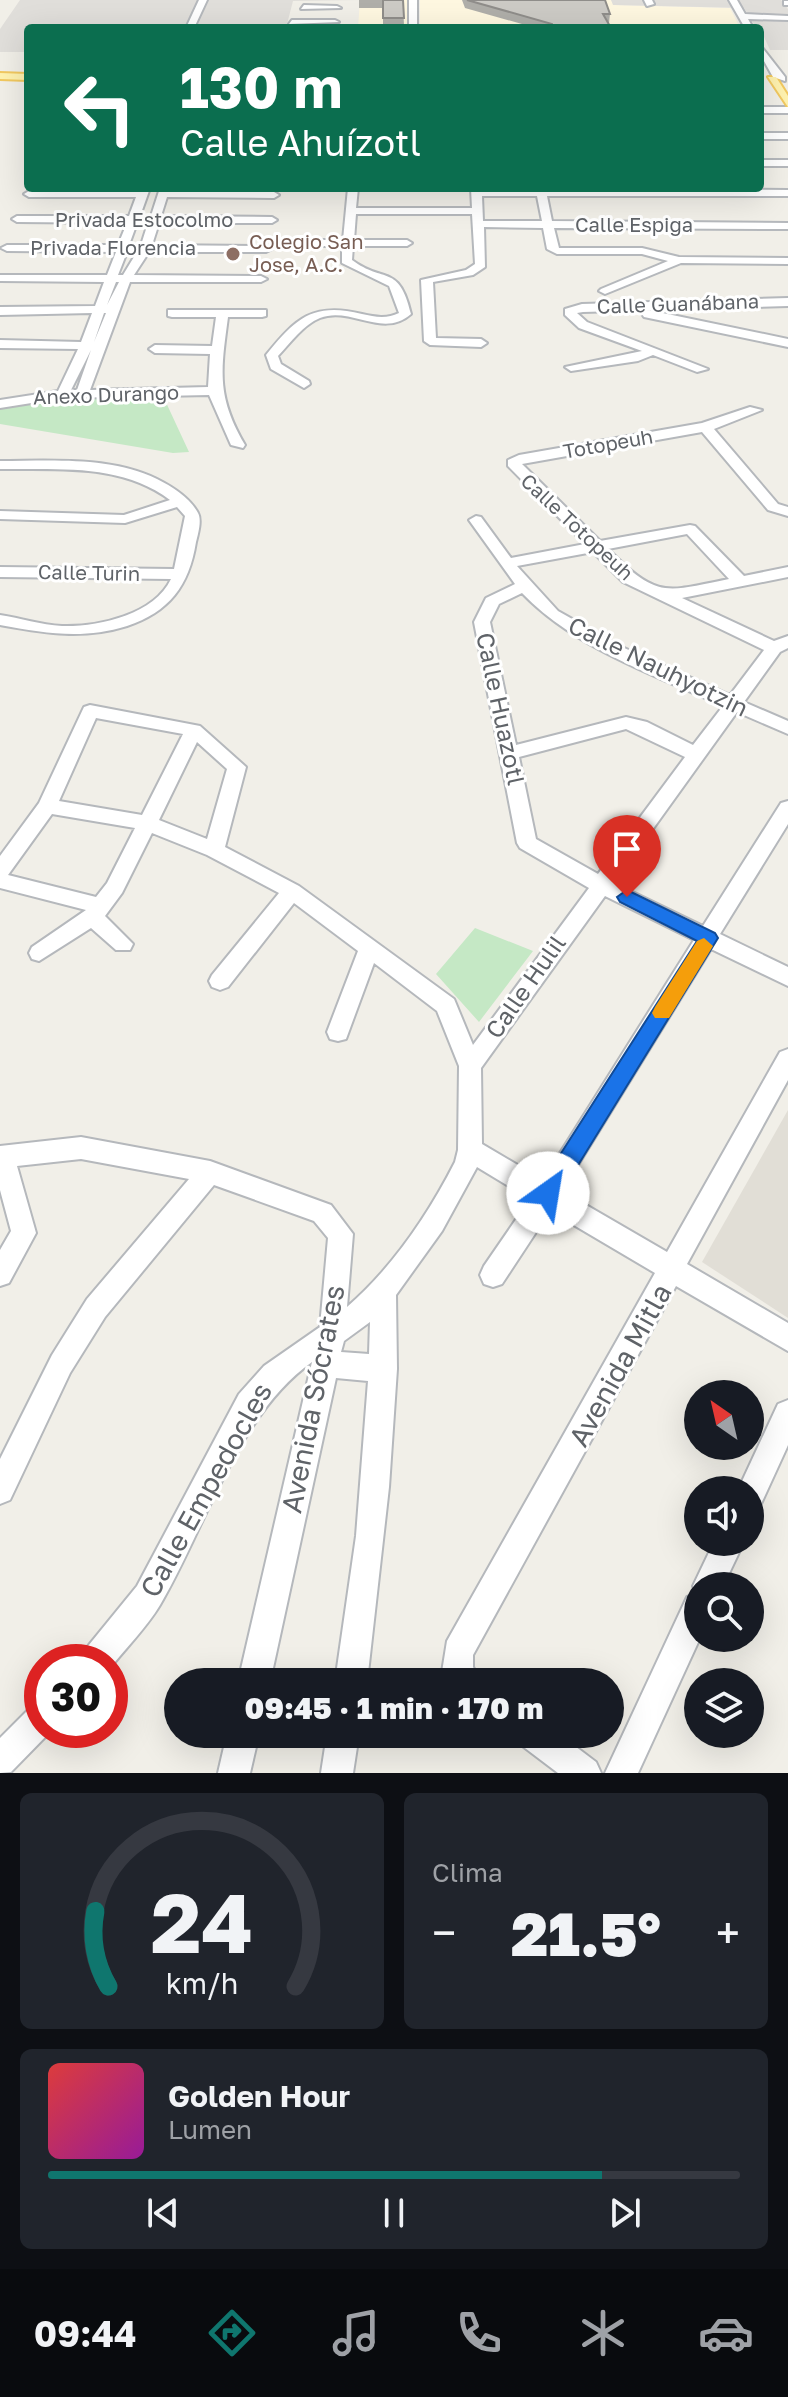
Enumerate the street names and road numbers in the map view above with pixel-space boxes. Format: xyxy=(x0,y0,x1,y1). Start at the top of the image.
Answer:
street label: Privada Estocolmo xyxy=(55,207,233,231)
street label: Calle Espiga xyxy=(575,212,693,236)
street label: Privada Florencia xyxy=(30,235,196,259)
street label: Calle Guanábana xyxy=(596,288,760,318)
street label: Anexo Durango xyxy=(33,379,179,409)
street label: Totopeuh xyxy=(561,423,655,463)
street label: Calle Totopeuh xyxy=(516,468,639,584)
street label: Calle Turin xyxy=(38,559,140,585)
street label: Calle Nauhyotzin xyxy=(564,610,753,722)
street label: Calle Huazotl xyxy=(471,630,532,788)
street label: Calle Hulil xyxy=(479,929,571,1043)
street label: Avenida Mitla xyxy=(561,1278,678,1452)
street label: Avenida Sócrates xyxy=(274,1282,351,1516)
street label: Calle Empedocles xyxy=(133,1377,278,1603)

